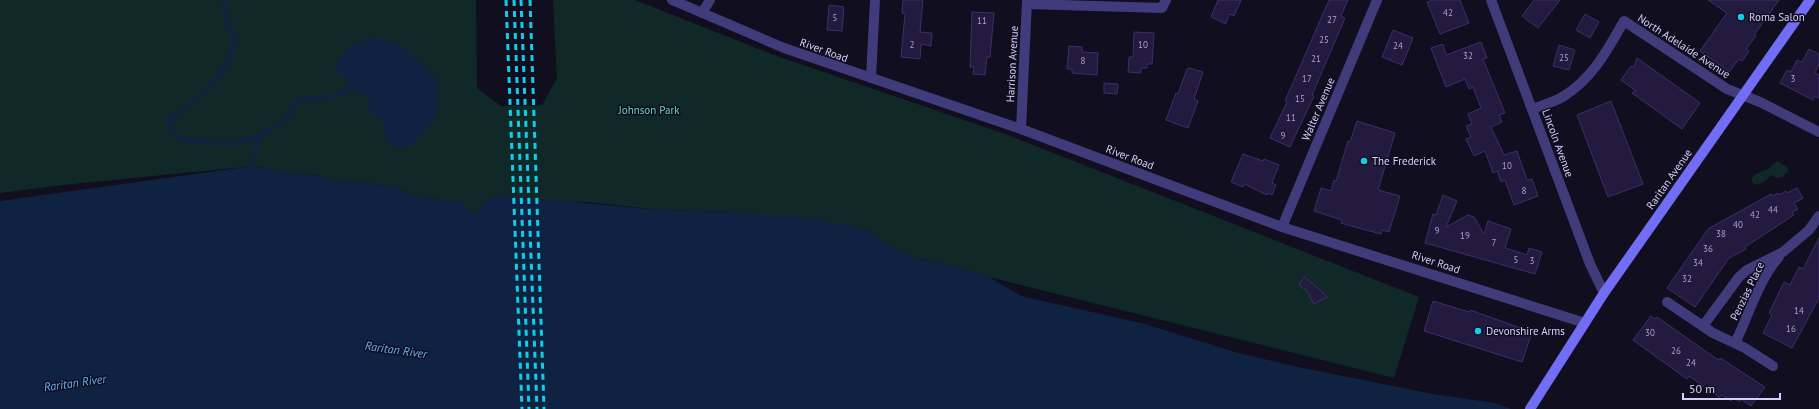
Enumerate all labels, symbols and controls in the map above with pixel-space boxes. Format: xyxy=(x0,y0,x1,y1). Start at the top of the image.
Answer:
house number: 42 xyxy=(1443,7,1453,18)
place label: Roma Salon xyxy=(1749,10,1805,24)
street label: North Adelaide Avenue xyxy=(1635,11,1733,81)
house number: 5 xyxy=(833,12,838,23)
marker: Roma Salon xyxy=(1736,12,1746,22)
house number: 27 xyxy=(1327,14,1337,25)
house number: 11 xyxy=(977,15,987,26)
street label: Harrison Avenue xyxy=(1003,25,1021,103)
house number: 25 xyxy=(1319,34,1329,45)
street label: River Road xyxy=(798,35,850,65)
house number: 2 xyxy=(910,39,915,50)
house number: 10 xyxy=(1138,39,1148,50)
house number: 24 xyxy=(1393,40,1403,51)
house number: 32 xyxy=(1463,50,1473,61)
house number: 25 xyxy=(1559,52,1569,63)
house number: 21 xyxy=(1311,53,1321,64)
house number: 8 xyxy=(1081,55,1086,66)
house number: 17 xyxy=(1302,73,1312,84)
house number: 3 xyxy=(1791,73,1796,84)
street label: Walter Avenue xyxy=(1298,75,1338,143)
house number: 15 xyxy=(1295,93,1305,104)
park label: Johnson Park xyxy=(618,103,680,117)
street label: Lincoln Avenue xyxy=(1539,107,1577,179)
house number: 11 xyxy=(1286,112,1296,123)
house number: 9 xyxy=(1281,130,1286,141)
street label: River Road xyxy=(1104,141,1156,173)
street label: Raritan Avenue xyxy=(1643,146,1695,212)
place label: The Frederick xyxy=(1372,154,1437,168)
marker: The Frederick xyxy=(1359,156,1369,166)
house number: 10 xyxy=(1502,160,1512,171)
house number: 8 xyxy=(1522,185,1527,196)
house number: 44 xyxy=(1768,204,1778,215)
house number: 42 xyxy=(1750,209,1760,220)
house number: 40 xyxy=(1733,219,1743,230)
house number: 9 xyxy=(1435,225,1440,236)
house number: 38 xyxy=(1716,228,1726,239)
house number: 19 xyxy=(1460,230,1470,241)
house number: 7 xyxy=(1492,237,1497,248)
house number: 36 xyxy=(1703,243,1713,254)
street label: River Road xyxy=(1410,248,1462,276)
house number: 5 xyxy=(1514,254,1519,265)
house number: 3 xyxy=(1530,255,1535,266)
house number: 34 xyxy=(1693,257,1703,268)
street label: Penzias Place xyxy=(1727,259,1767,323)
house number: 32 xyxy=(1682,273,1692,284)
house number: 14 xyxy=(1794,305,1804,316)
house number: 16 xyxy=(1786,323,1796,334)
place label: Devonshire Arms xyxy=(1486,324,1565,338)
marker: Devonshire Arms xyxy=(1473,326,1483,336)
house number: 30 xyxy=(1645,327,1655,338)
water label: Raritan River xyxy=(364,338,429,361)
house number: 26 xyxy=(1671,345,1681,356)
house number: 24 xyxy=(1686,357,1696,368)
water label: Raritan River xyxy=(43,371,108,394)
scale bar xyxy=(1683,375,1780,401)
text: 50 m xyxy=(1689,381,1715,396)

